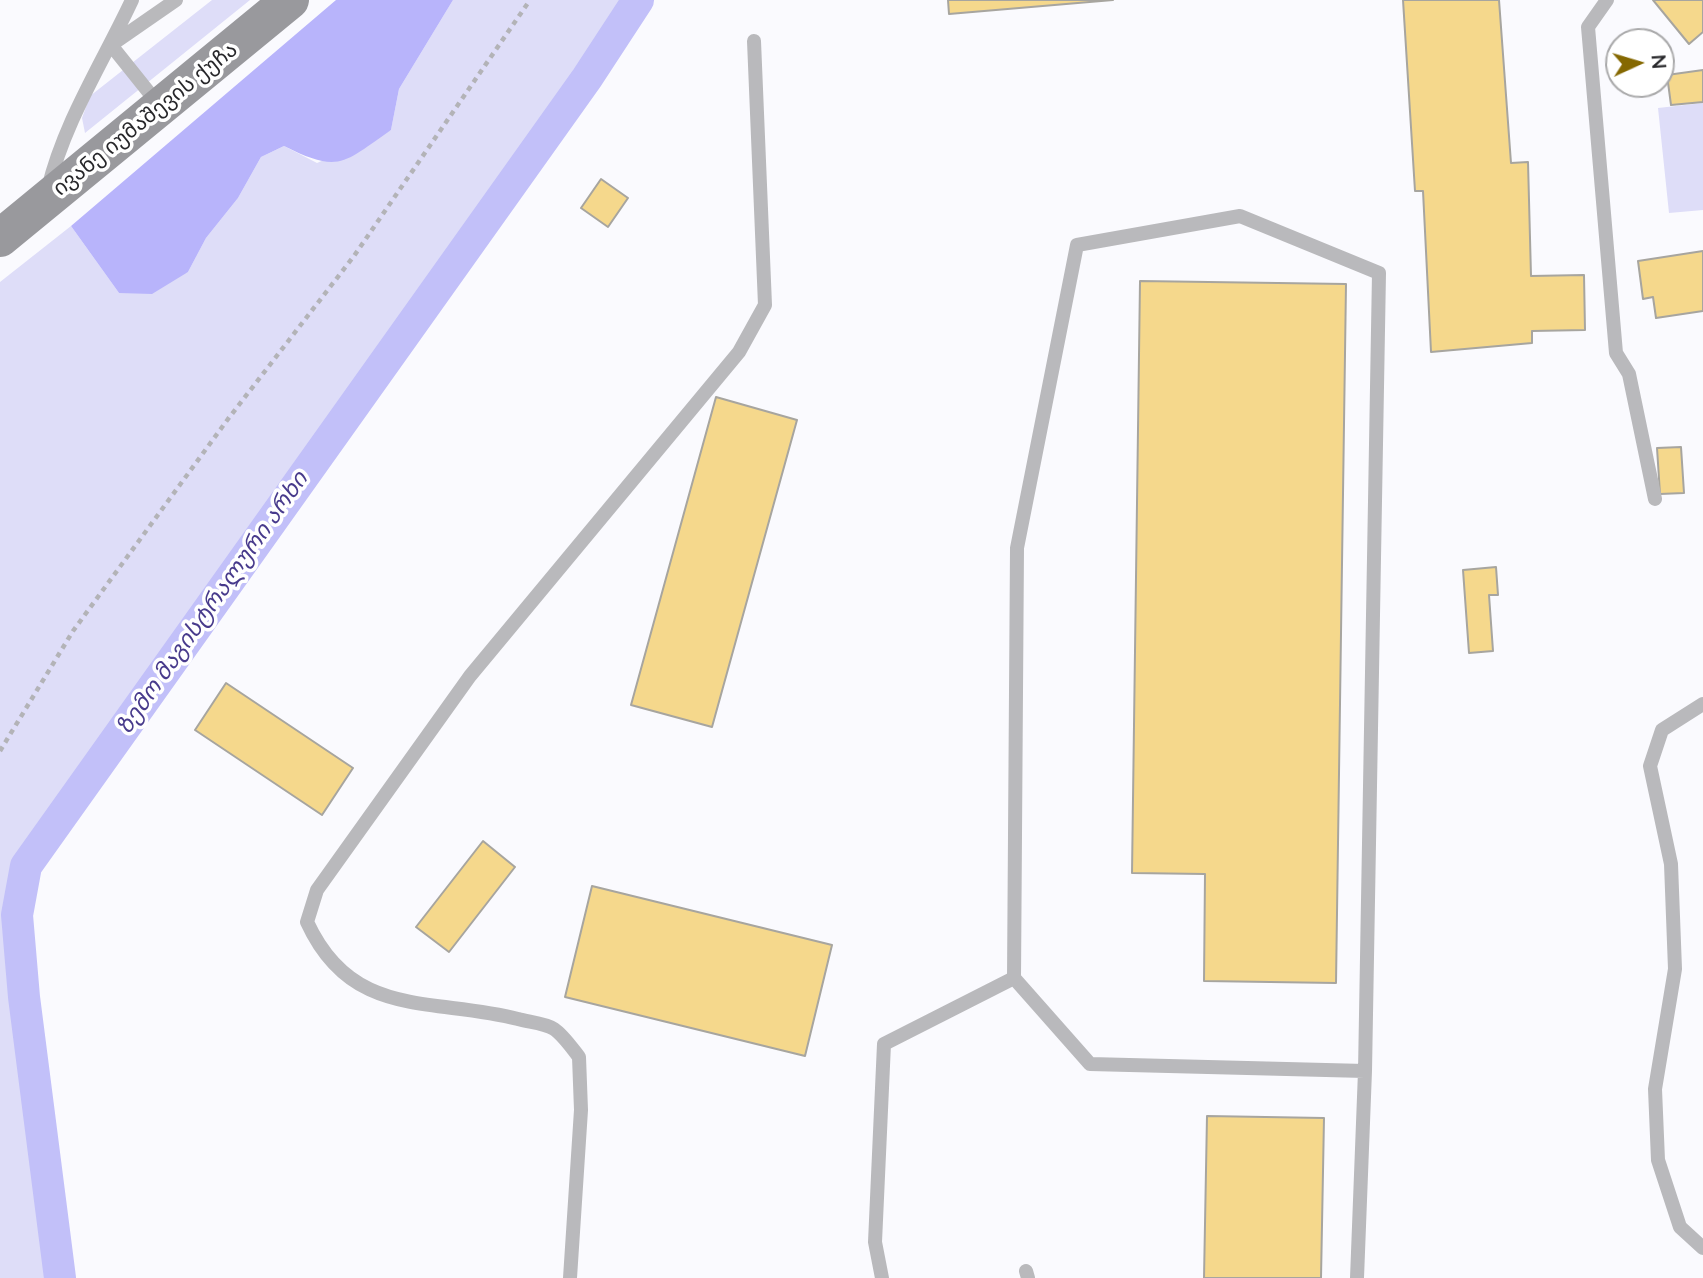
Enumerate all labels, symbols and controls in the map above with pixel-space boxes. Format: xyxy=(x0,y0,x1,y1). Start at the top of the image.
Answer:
north arrow xyxy=(1605,28,1675,98)
street label: ივანე იუმაშევის ქუჩა xyxy=(48,37,242,201)
text: N xyxy=(1647,54,1671,70)
water label: ზემო მაგისტრალური არხი xyxy=(111,466,313,740)

